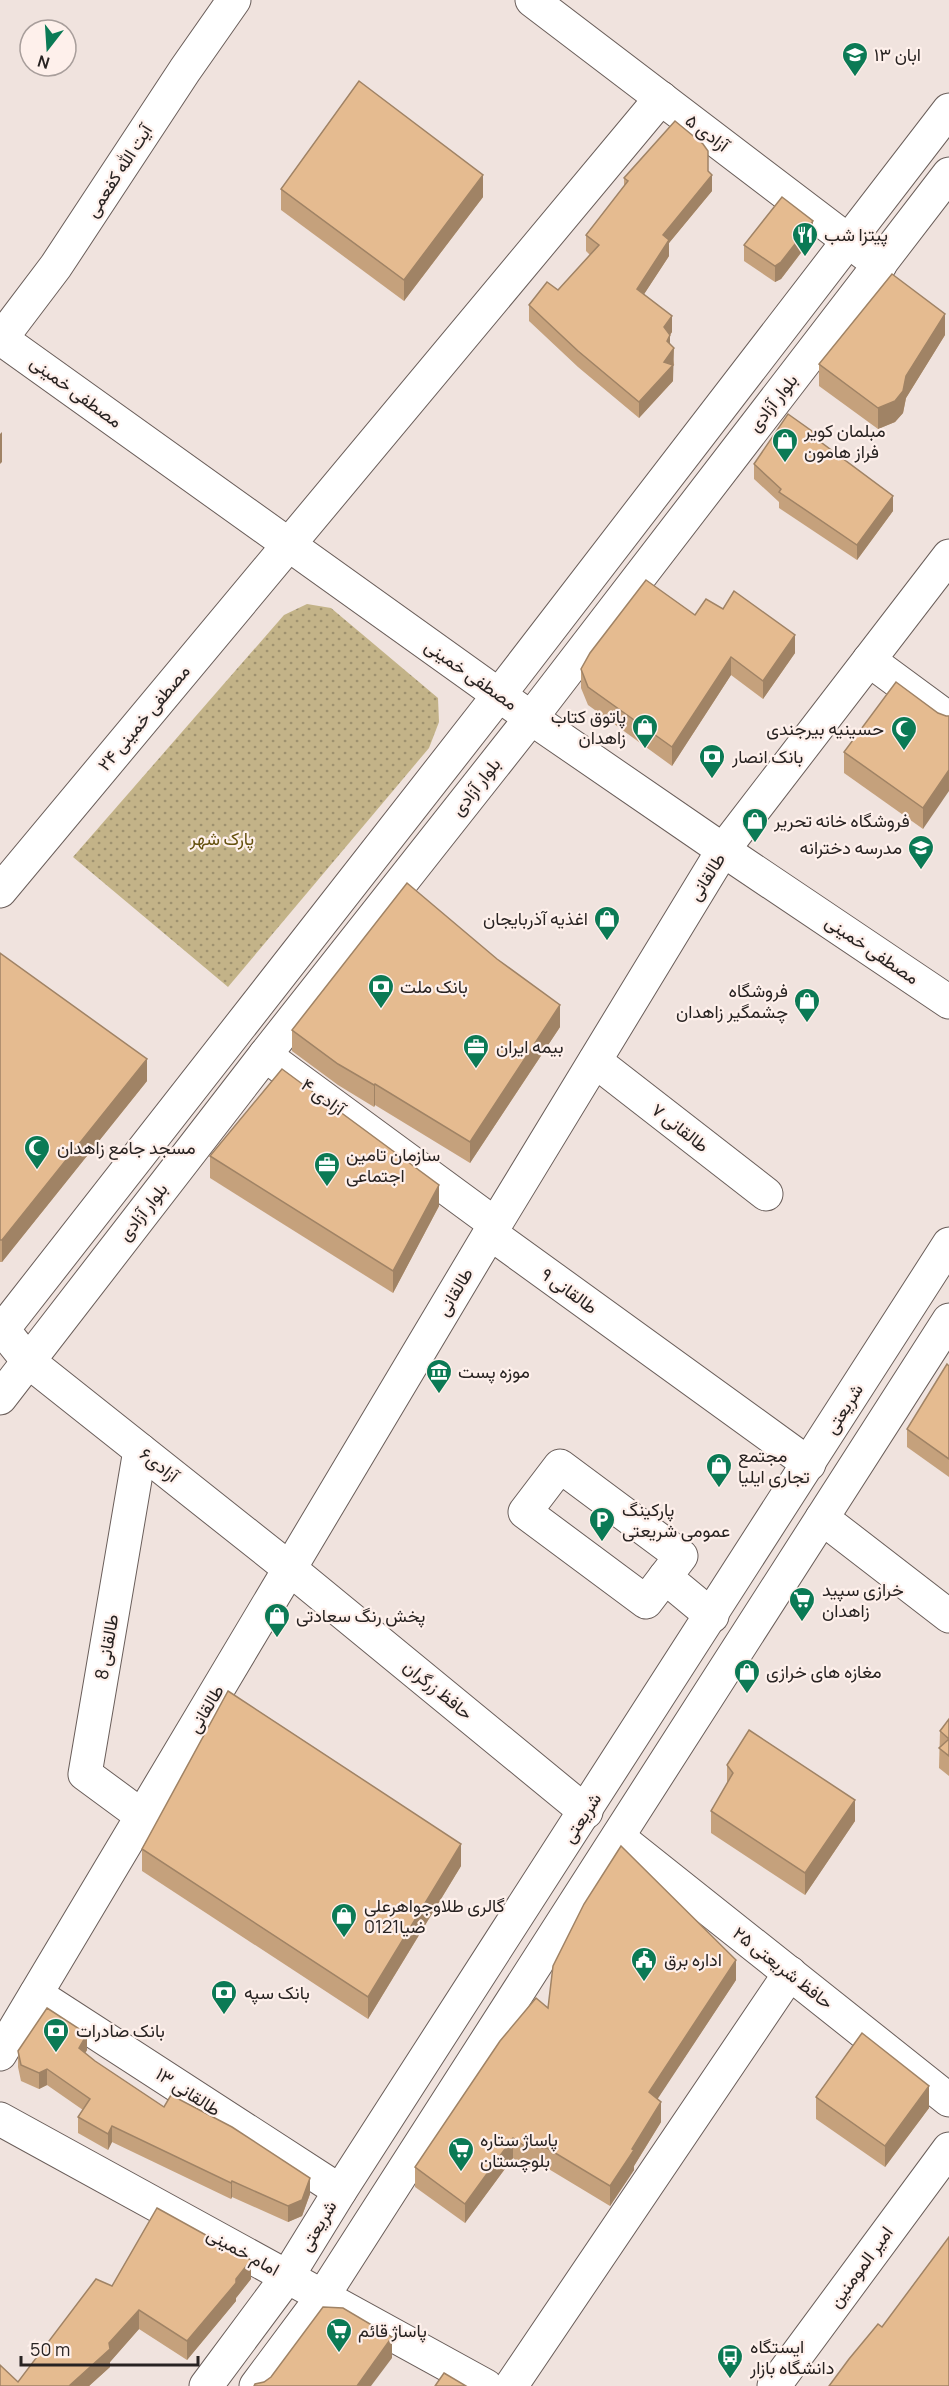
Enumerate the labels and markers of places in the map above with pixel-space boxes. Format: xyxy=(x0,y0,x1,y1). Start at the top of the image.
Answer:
school or university icon: ۱۳ ابان xyxy=(840,40,870,78)
place label: ۱۳ ابان xyxy=(874,42,921,66)
restaurant icon: پیتزا شب xyxy=(790,220,820,258)
place label: پیتزا شب xyxy=(824,222,888,247)
place label: مبلمان کویر فراز هامون xyxy=(803,418,886,463)
shop icon: مبلمان کویر فراز هامون xyxy=(770,426,800,464)
place label: پاتوق کتاب زاهدان xyxy=(551,704,626,749)
shop icon: پاتوق کتاب زاهدان xyxy=(630,712,660,750)
mosque icon: حسینیه بیرجندی xyxy=(889,714,919,752)
place label: حسینیه بیرجندی xyxy=(766,716,884,740)
bank icon: بانک انصار xyxy=(697,742,727,780)
place label: بانک انصار xyxy=(731,744,803,768)
shop icon: فروشگاه خانه تحریر xyxy=(740,806,770,844)
place label: فروشگاه خانه تحریر xyxy=(773,808,910,832)
school or university icon: مدرسه دخترانه xyxy=(906,833,936,871)
place label: مدرسه دخترانه xyxy=(799,835,902,859)
shop icon: اغذیه آذربایجان xyxy=(592,904,622,942)
place label: اغذیه آذربایجان xyxy=(483,906,588,930)
bank icon: بانک ملت xyxy=(366,972,396,1010)
place label: بانک ملت xyxy=(400,974,468,998)
place label: فروشگاه چشمگیر زاهدان xyxy=(676,978,788,1024)
shop icon: فروشگاه چشمگیر زاهدان xyxy=(792,986,822,1024)
office icon: بیمه ایران xyxy=(461,1032,491,1070)
place label: بیمه ایران xyxy=(496,1034,564,1058)
mosque icon: مسجد جامع زاهدان xyxy=(22,1133,52,1171)
place label: مسجد جامع زاهدان xyxy=(57,1135,196,1160)
place label: سازمان تامین اجتماعی xyxy=(346,1142,440,1187)
office icon: سازمان تامین اجتماعی xyxy=(312,1150,342,1188)
museum icon: موزه پست xyxy=(424,1357,454,1395)
place label: موزه پست xyxy=(458,1359,530,1384)
place label: مجتمع تجاری ایلیا xyxy=(738,1443,810,1488)
shop icon: مجتمع تجاری ایلیا xyxy=(704,1451,734,1489)
place label: پارکینگ عمومی شریعتی xyxy=(622,1497,730,1542)
parking icon: پارکینگ عمومی شریعتی xyxy=(587,1505,617,1543)
place label: خرازی سپید زاهدان xyxy=(822,1577,904,1622)
supermarket icon: خرازی سپید زاهدان xyxy=(787,1585,817,1623)
shop icon: پخش رنگ سعادتی xyxy=(262,1601,292,1639)
place label: پخش رنگ سعادتی xyxy=(296,1603,425,1628)
shop icon: مغازه های خرازی xyxy=(732,1657,762,1695)
place label: مغازه های خرازی xyxy=(766,1659,882,1683)
place label: گالری طلاوجواهرعلی ضیا0121 xyxy=(364,1893,505,1938)
shop icon: گالری طلاوجواهرعلی ضیا0121 xyxy=(329,1901,359,1939)
public building icon: اداره برق xyxy=(629,1945,659,1983)
place label: اداره برق xyxy=(664,1947,722,1971)
bank icon: بانک سپه xyxy=(209,1978,239,2016)
place label: بانک سپه xyxy=(244,1980,310,2005)
bank icon: بانک صادرات xyxy=(41,2016,71,2054)
place label: بانک صادرات xyxy=(76,2018,165,2042)
place label: پاساژ ستاره بلوچستان xyxy=(480,2127,558,2173)
supermarket icon: پاساژ ستاره بلوچستان xyxy=(446,2135,476,2173)
supermarket icon: پاساژ قائم xyxy=(324,2316,354,2354)
place label: پاساژ قائم xyxy=(358,2318,427,2343)
place label: ایستگاه دانشگاه بازار xyxy=(749,2334,834,2379)
bus stop icon: ایستگاه دانشگاه بازار xyxy=(715,2342,745,2380)

